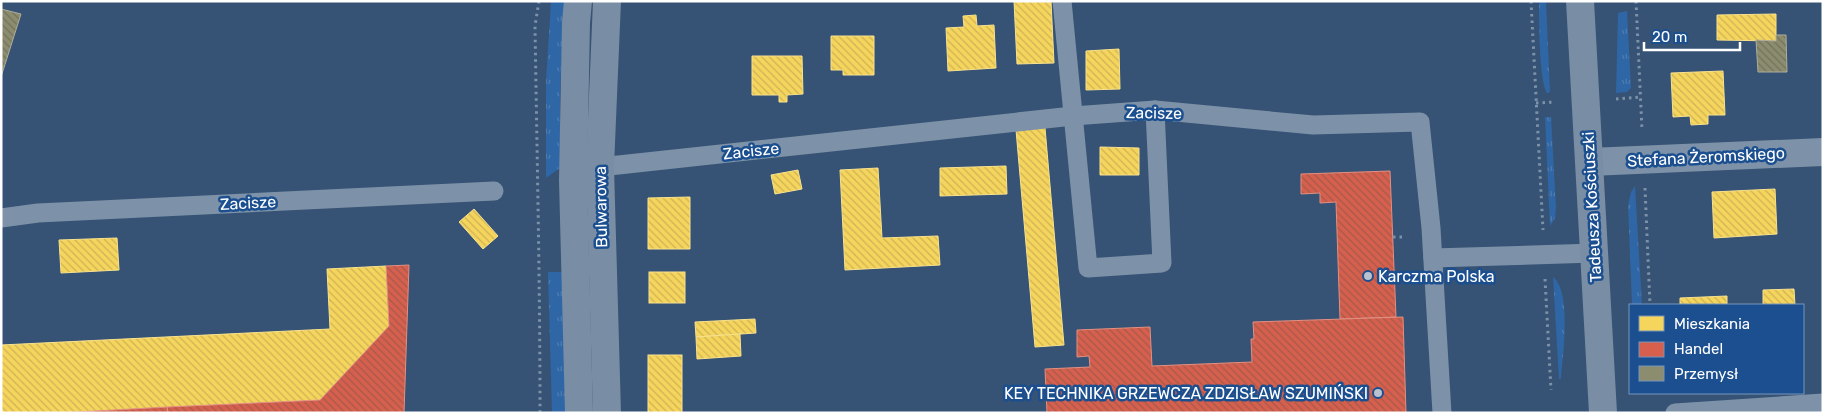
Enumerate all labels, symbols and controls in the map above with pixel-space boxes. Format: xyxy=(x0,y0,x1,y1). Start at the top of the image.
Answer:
scale bar xyxy=(1644,20,1740,52)
text: 20 m xyxy=(1652,28,1687,46)
street label: Zacisze xyxy=(1126,103,1182,123)
street label: Tadeusza Kościuszki xyxy=(1579,131,1605,283)
street label: Zacisze xyxy=(722,139,780,163)
street label: Stefana Żeromskiego xyxy=(1627,143,1785,171)
street label: Bulwarowa xyxy=(591,166,611,248)
street label: Zacisze xyxy=(219,192,277,214)
place label: Karczma Polska xyxy=(1378,267,1495,286)
marker: Karczma Polska xyxy=(1362,270,1374,282)
legend xyxy=(1629,304,1804,394)
text: Mieszkania xyxy=(1674,315,1750,333)
text: Handel xyxy=(1674,340,1723,358)
text: Przemysł xyxy=(1674,365,1738,383)
place label: KEY TECHNIKA GRZEWCZA ZDZISŁAW SZUMIŃSKI xyxy=(1004,384,1368,403)
marker: KEY TECHNIKA GRZEWCZA ZDZISŁAW SZUMIŃSKI xyxy=(1372,387,1384,399)

